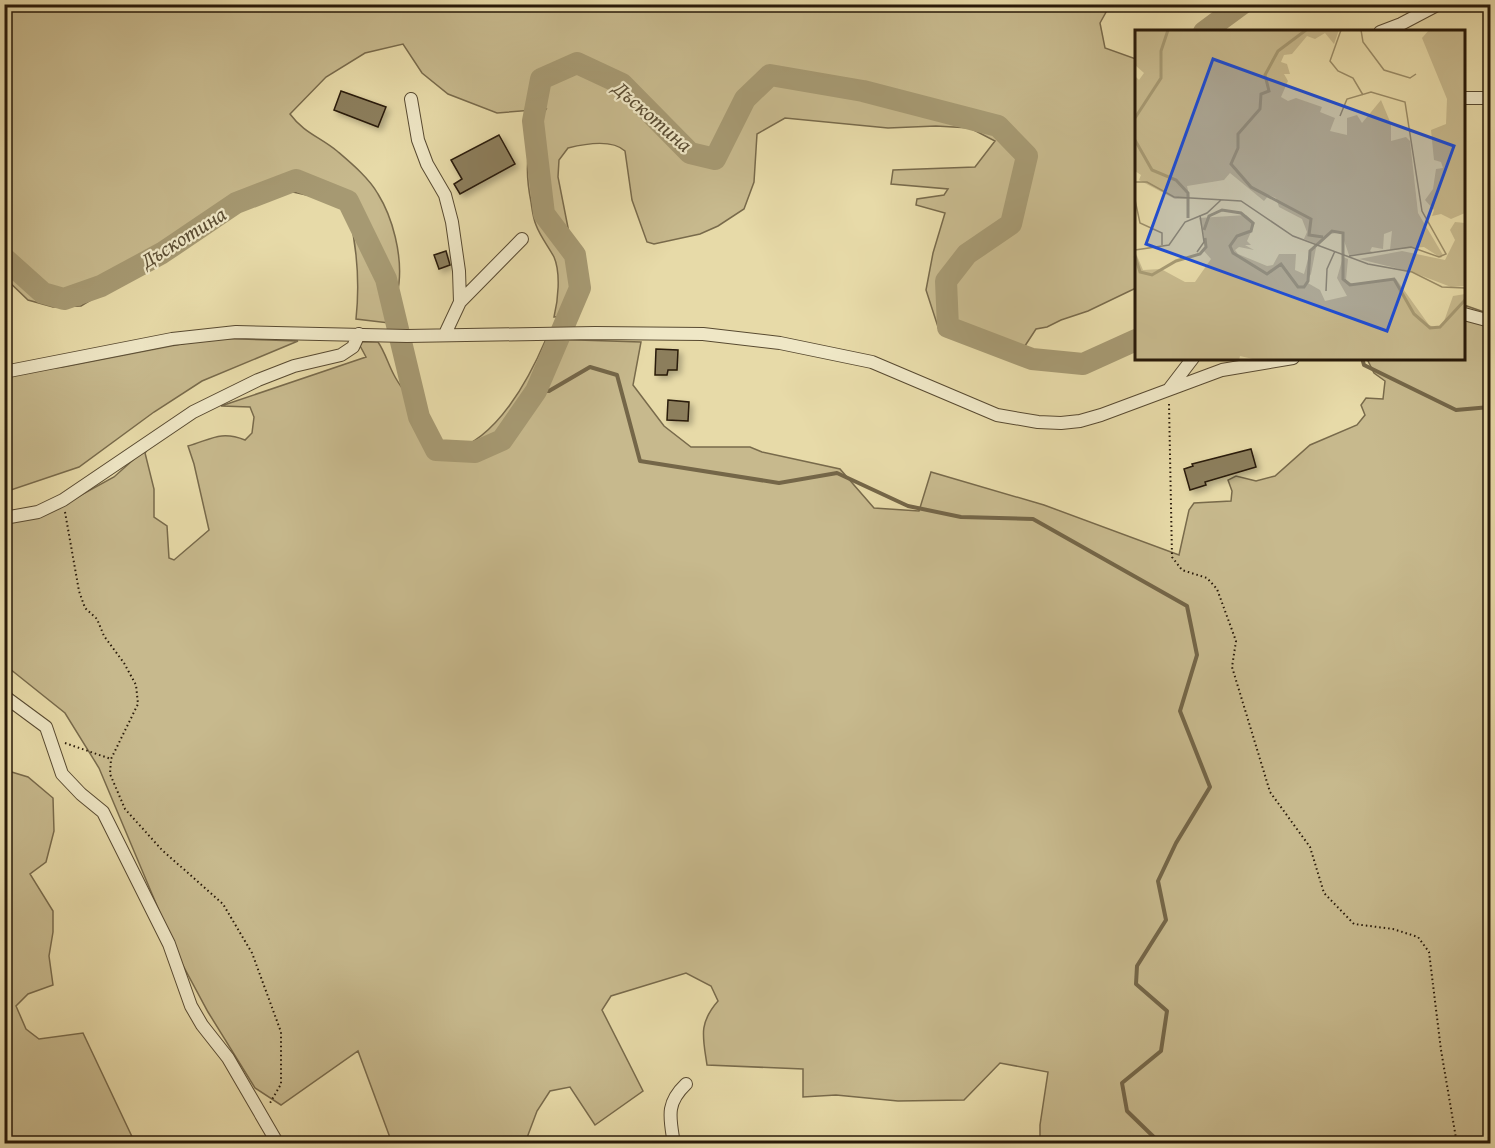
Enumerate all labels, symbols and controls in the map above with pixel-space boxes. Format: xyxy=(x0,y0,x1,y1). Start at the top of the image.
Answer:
inset map xyxy=(1135,30,1465,360)
water label: Дъскотина xyxy=(606,72,700,159)
water label: Дъскотина xyxy=(133,198,232,276)

